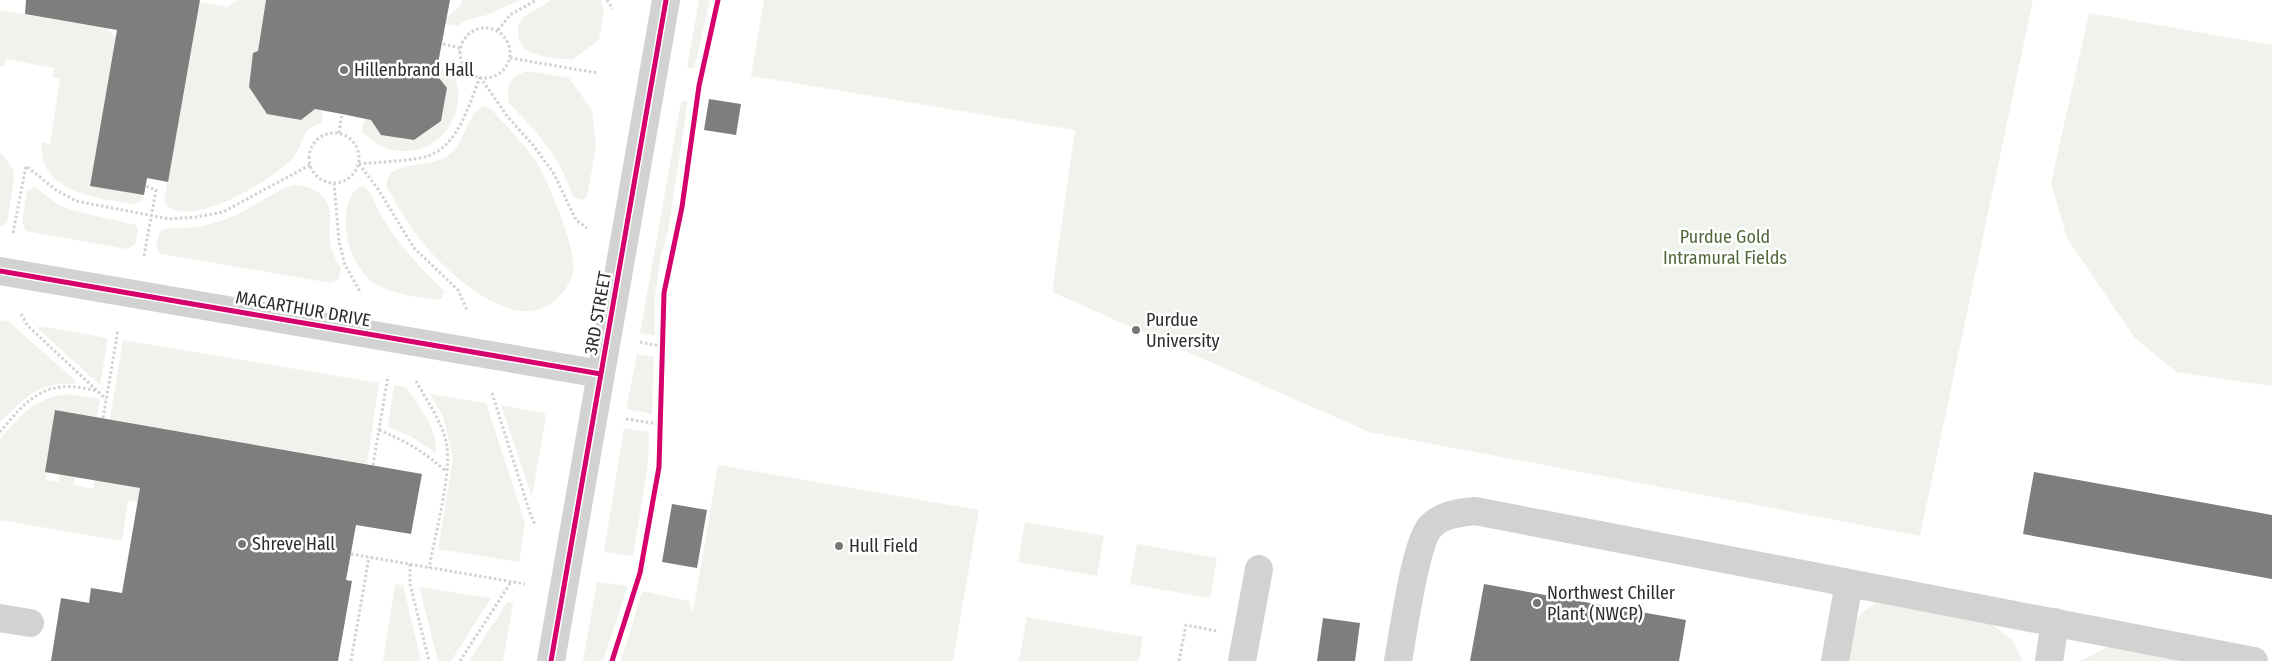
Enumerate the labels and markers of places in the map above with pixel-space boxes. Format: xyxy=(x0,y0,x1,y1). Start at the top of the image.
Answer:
place label: Hillenbrand Hall xyxy=(354,59,474,81)
marker: Hillenbrand Hall xyxy=(338,64,350,76)
place label: Purdue University xyxy=(1146,309,1220,352)
marker: Purdue University xyxy=(1130,324,1142,336)
place label: Shreve Hall xyxy=(252,533,335,555)
place label: Hull Field xyxy=(849,535,918,557)
marker: Shreve Hall xyxy=(236,538,248,550)
marker: Hull Field xyxy=(833,540,845,552)
place label: Northwest Chiller Plant (NWCP) xyxy=(1547,582,1676,625)
marker: Northwest Chiller Plant (NWCP) xyxy=(1531,597,1543,609)

